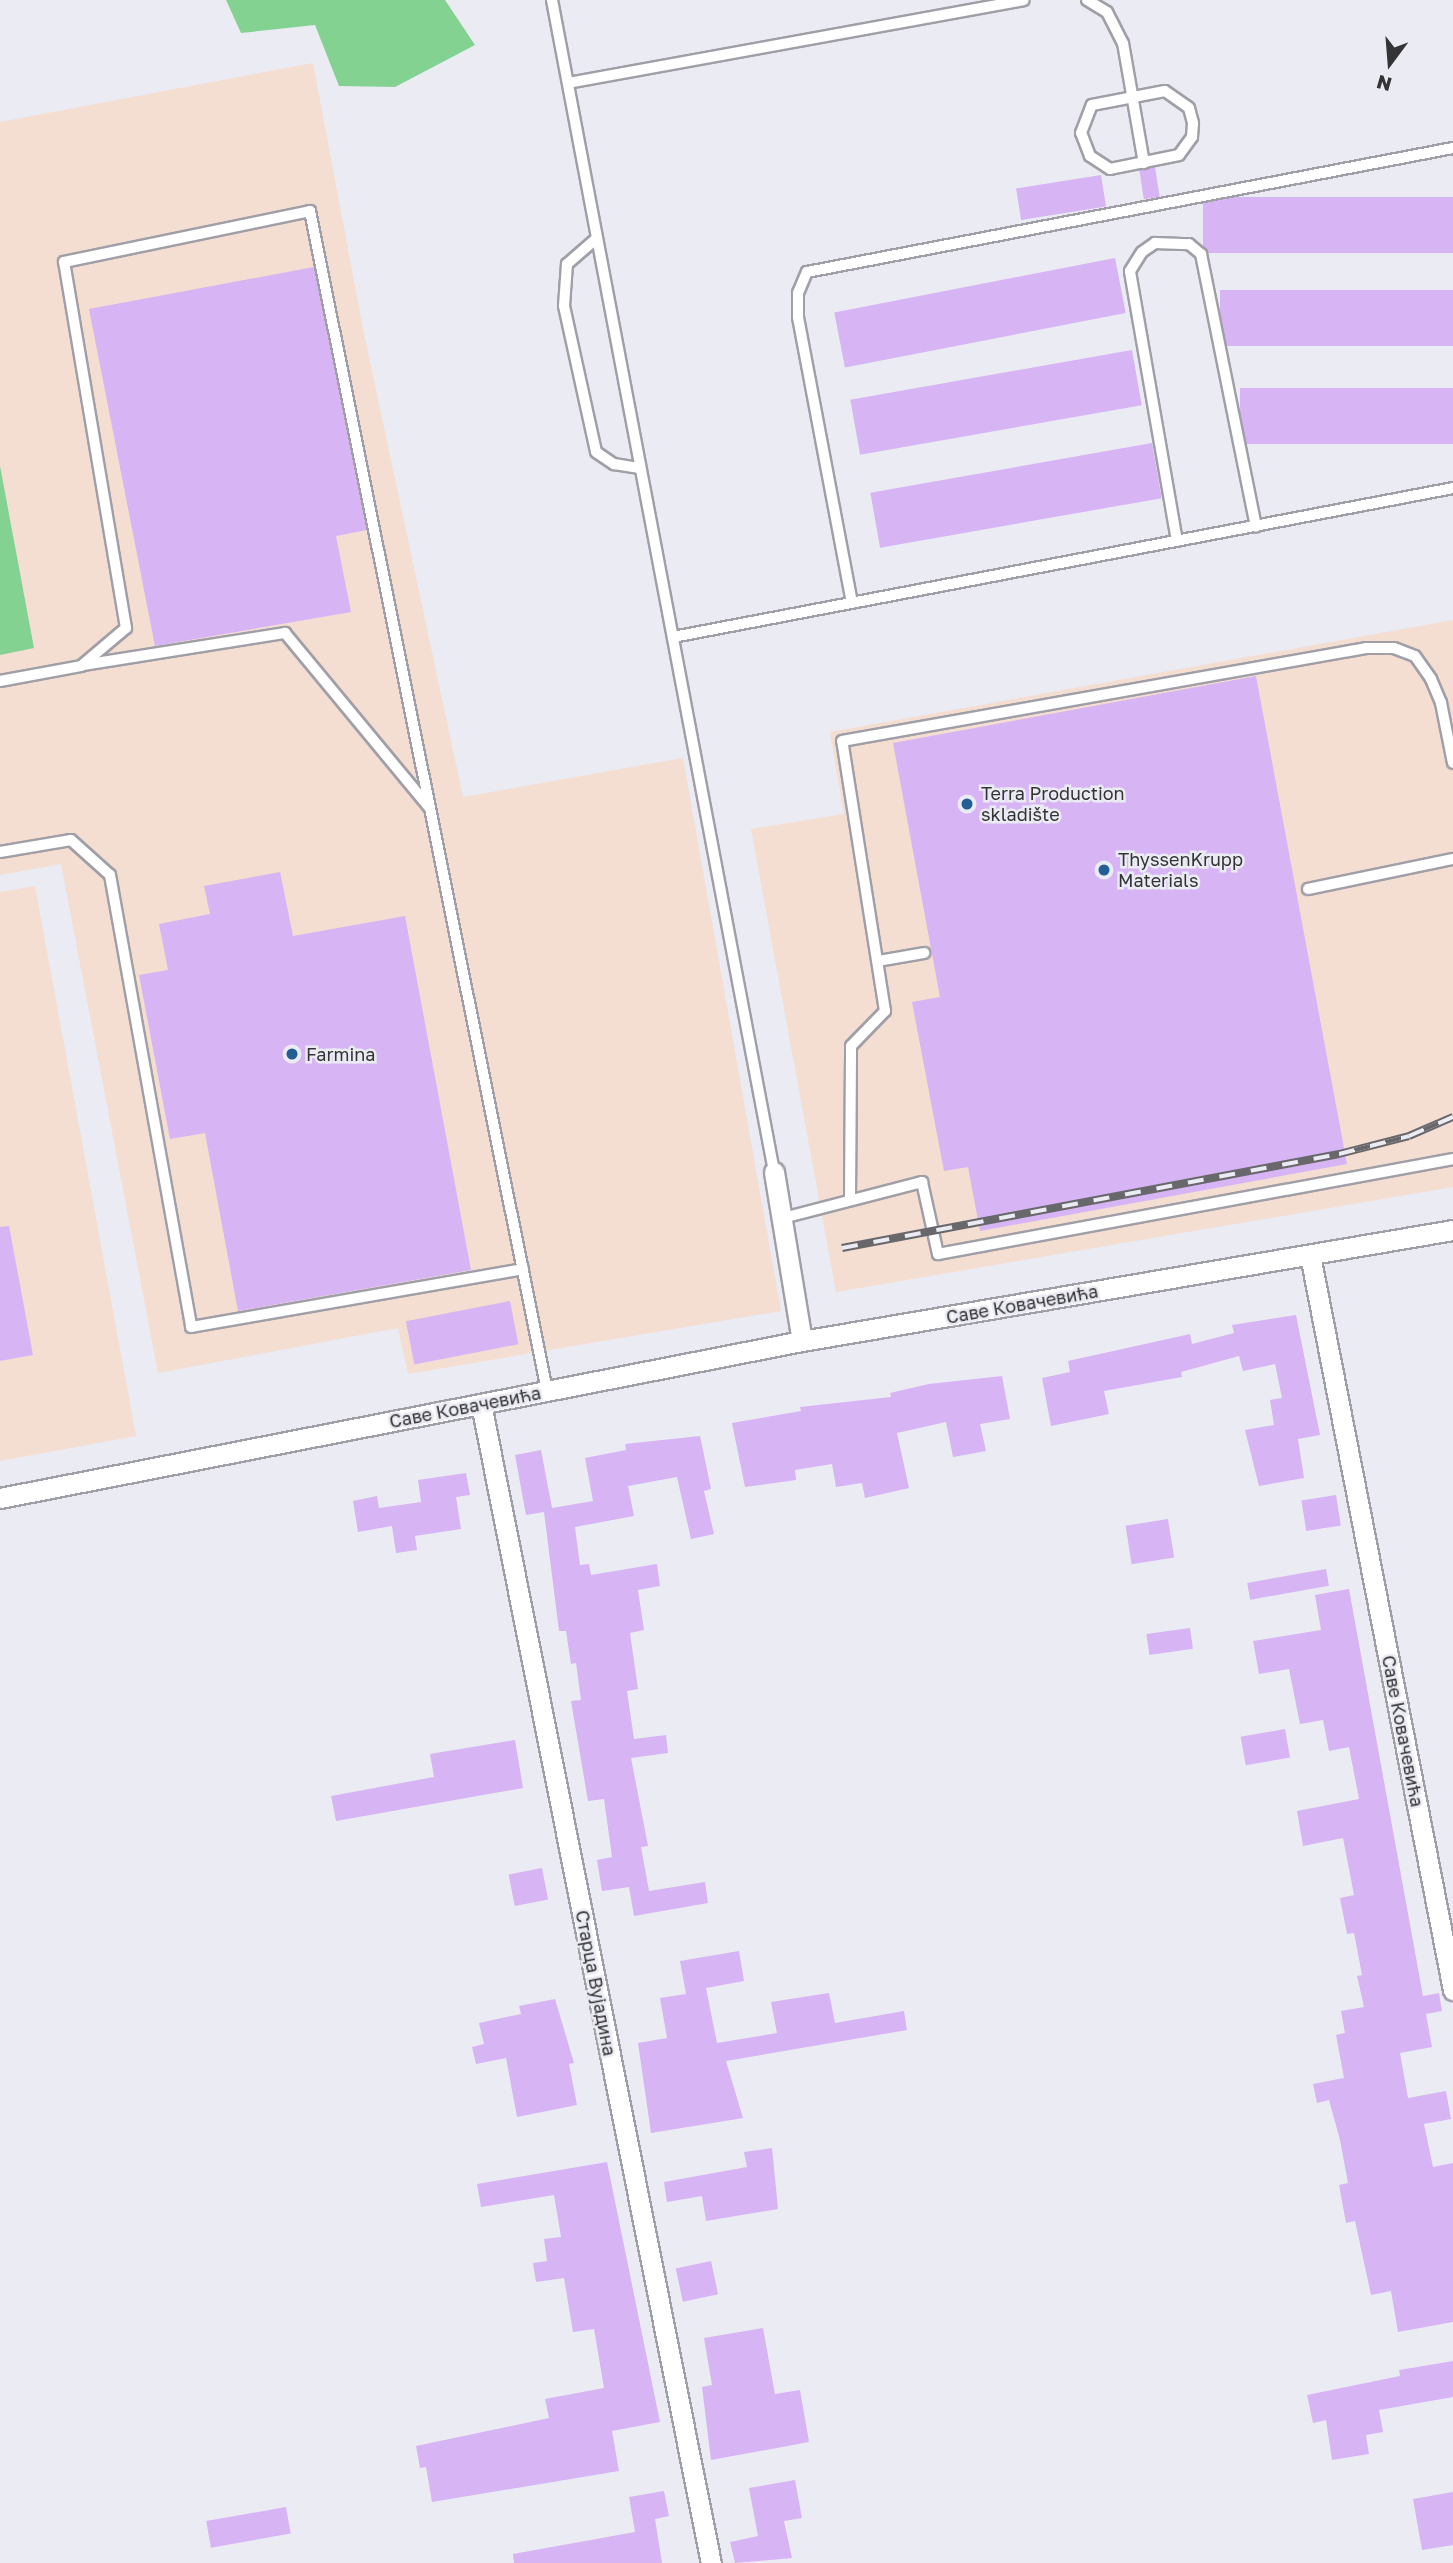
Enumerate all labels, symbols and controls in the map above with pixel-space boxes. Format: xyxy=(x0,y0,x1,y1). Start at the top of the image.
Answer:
north arrow xyxy=(1355,28,1425,98)
text: N xyxy=(1374,71,1394,97)
place label: Terra Production skladište xyxy=(981,783,1125,826)
marker: Terra Production skladište xyxy=(959,796,975,812)
place label: ThyssenKrupp Materials xyxy=(1118,849,1243,892)
marker: ThyssenKrupp Materials xyxy=(1096,862,1112,878)
place label: Farmina xyxy=(306,1043,376,1065)
marker: Farmina xyxy=(284,1046,300,1062)
street label: Саве Ковачевића xyxy=(944,1280,1100,1328)
street label: Саве Ковачевића xyxy=(387,1382,543,1432)
street label: Саве Ковачевића xyxy=(1378,1653,1428,1809)
street label: Старца Вујадина xyxy=(571,1908,621,2058)

